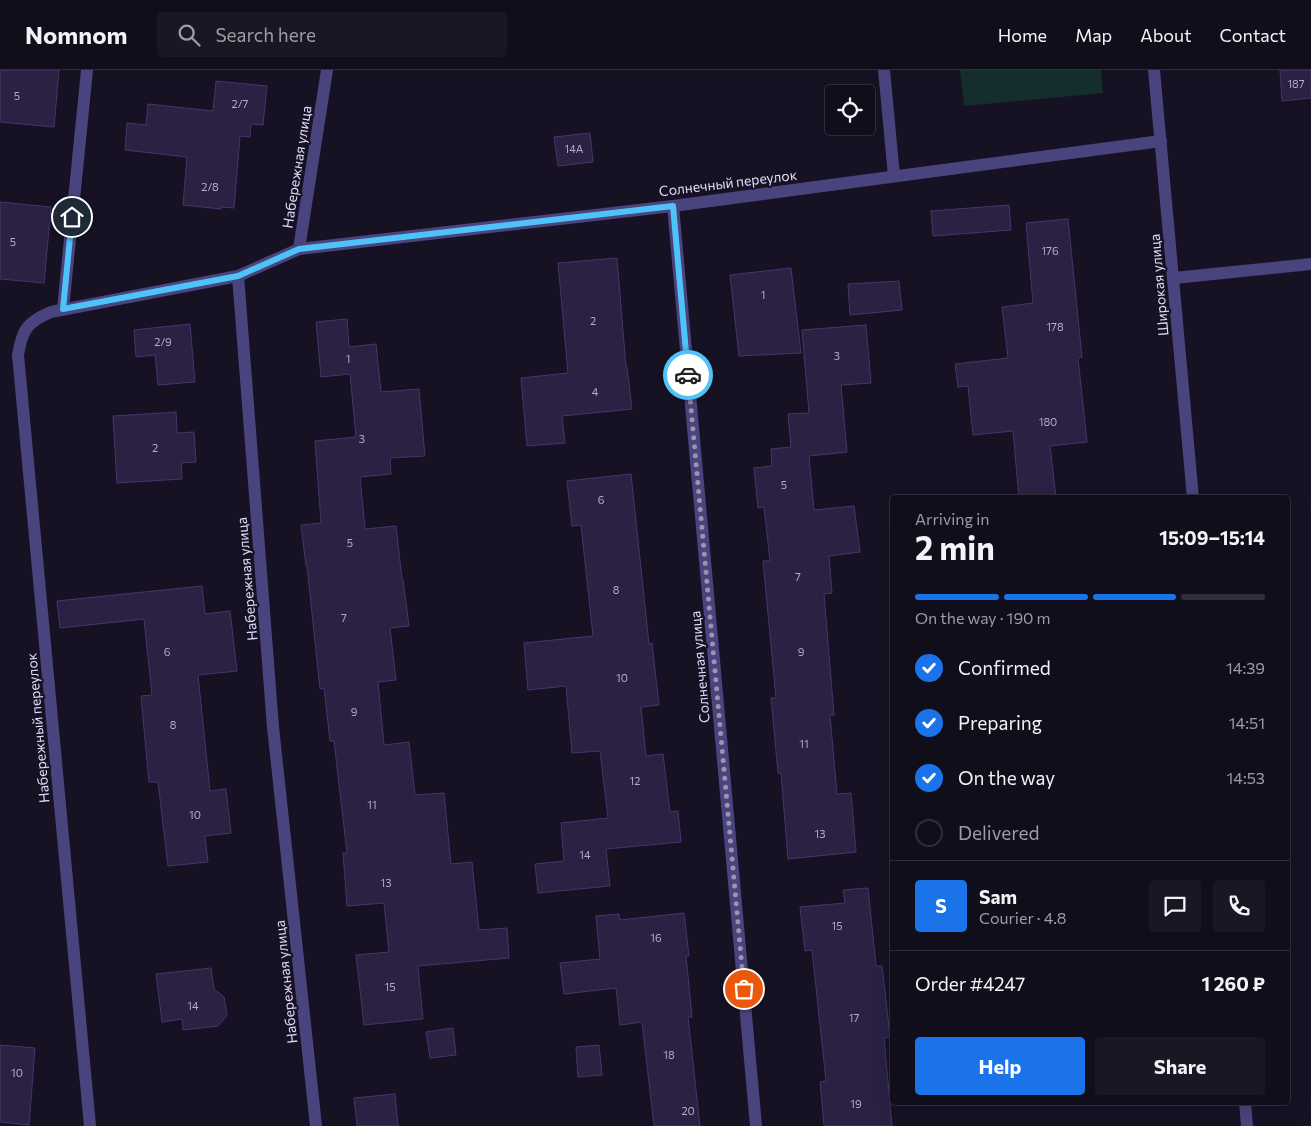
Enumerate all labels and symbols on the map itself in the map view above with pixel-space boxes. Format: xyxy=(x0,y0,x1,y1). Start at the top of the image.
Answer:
house number: 187 xyxy=(1287,77,1305,90)
house number: 5 xyxy=(14,89,20,102)
house number: 2/7 xyxy=(232,97,249,110)
street label: Набережная улица xyxy=(278,104,315,229)
house number: 14А xyxy=(565,142,584,155)
street label: Солнечный переулок xyxy=(658,166,798,199)
house number: 2/8 xyxy=(201,180,219,193)
pin xyxy=(51,196,93,238)
street label: Широкая улица xyxy=(1146,233,1171,337)
house number: 5 xyxy=(10,235,16,248)
house number: 176 xyxy=(1041,244,1059,257)
house number: 1 xyxy=(761,288,765,301)
house number: 2 xyxy=(590,314,596,327)
house number: 178 xyxy=(1046,320,1064,333)
house number: 2/9 xyxy=(154,335,172,348)
house number: 3 xyxy=(834,349,840,362)
courier xyxy=(663,350,713,400)
house number: 1 xyxy=(346,352,350,365)
house number: 4 xyxy=(592,385,599,398)
house number: 180 xyxy=(1039,415,1057,428)
house number: 3 xyxy=(359,432,365,445)
house number: 2 xyxy=(152,441,158,454)
house number: 5 xyxy=(781,478,787,491)
house number: 6 xyxy=(598,493,605,506)
street label: Набережная улица xyxy=(233,517,260,641)
house number: 5 xyxy=(347,536,353,549)
house number: 7 xyxy=(795,570,801,583)
house number: 8 xyxy=(613,583,620,596)
street label: Солнечная улица xyxy=(686,610,713,724)
house number: 7 xyxy=(341,611,347,624)
house number: 6 xyxy=(164,645,171,658)
house number: 9 xyxy=(798,645,805,658)
street label: Набережный переулок xyxy=(22,652,53,804)
house number: 10 xyxy=(616,671,628,684)
house number: 9 xyxy=(351,705,358,718)
house number: 8 xyxy=(170,718,177,731)
house number: 11 xyxy=(799,737,809,750)
house number: 12 xyxy=(630,774,640,787)
house number: 11 xyxy=(367,798,377,811)
house number: 10 xyxy=(189,808,201,821)
house number: 13 xyxy=(815,827,825,840)
house number: 14 xyxy=(579,848,591,861)
house number: 13 xyxy=(381,876,391,889)
house number: 15 xyxy=(831,919,843,932)
street label: Набережная улица xyxy=(271,920,300,1045)
house number: 16 xyxy=(650,931,662,944)
pin xyxy=(723,968,765,1010)
house number: 15 xyxy=(384,980,396,993)
house number: 14 xyxy=(187,999,199,1012)
house number: 17 xyxy=(849,1011,859,1024)
house number: 18 xyxy=(663,1048,675,1061)
house number: 10 xyxy=(11,1066,23,1079)
house number: 19 xyxy=(850,1097,862,1110)
house number: 20 xyxy=(681,1104,695,1117)

